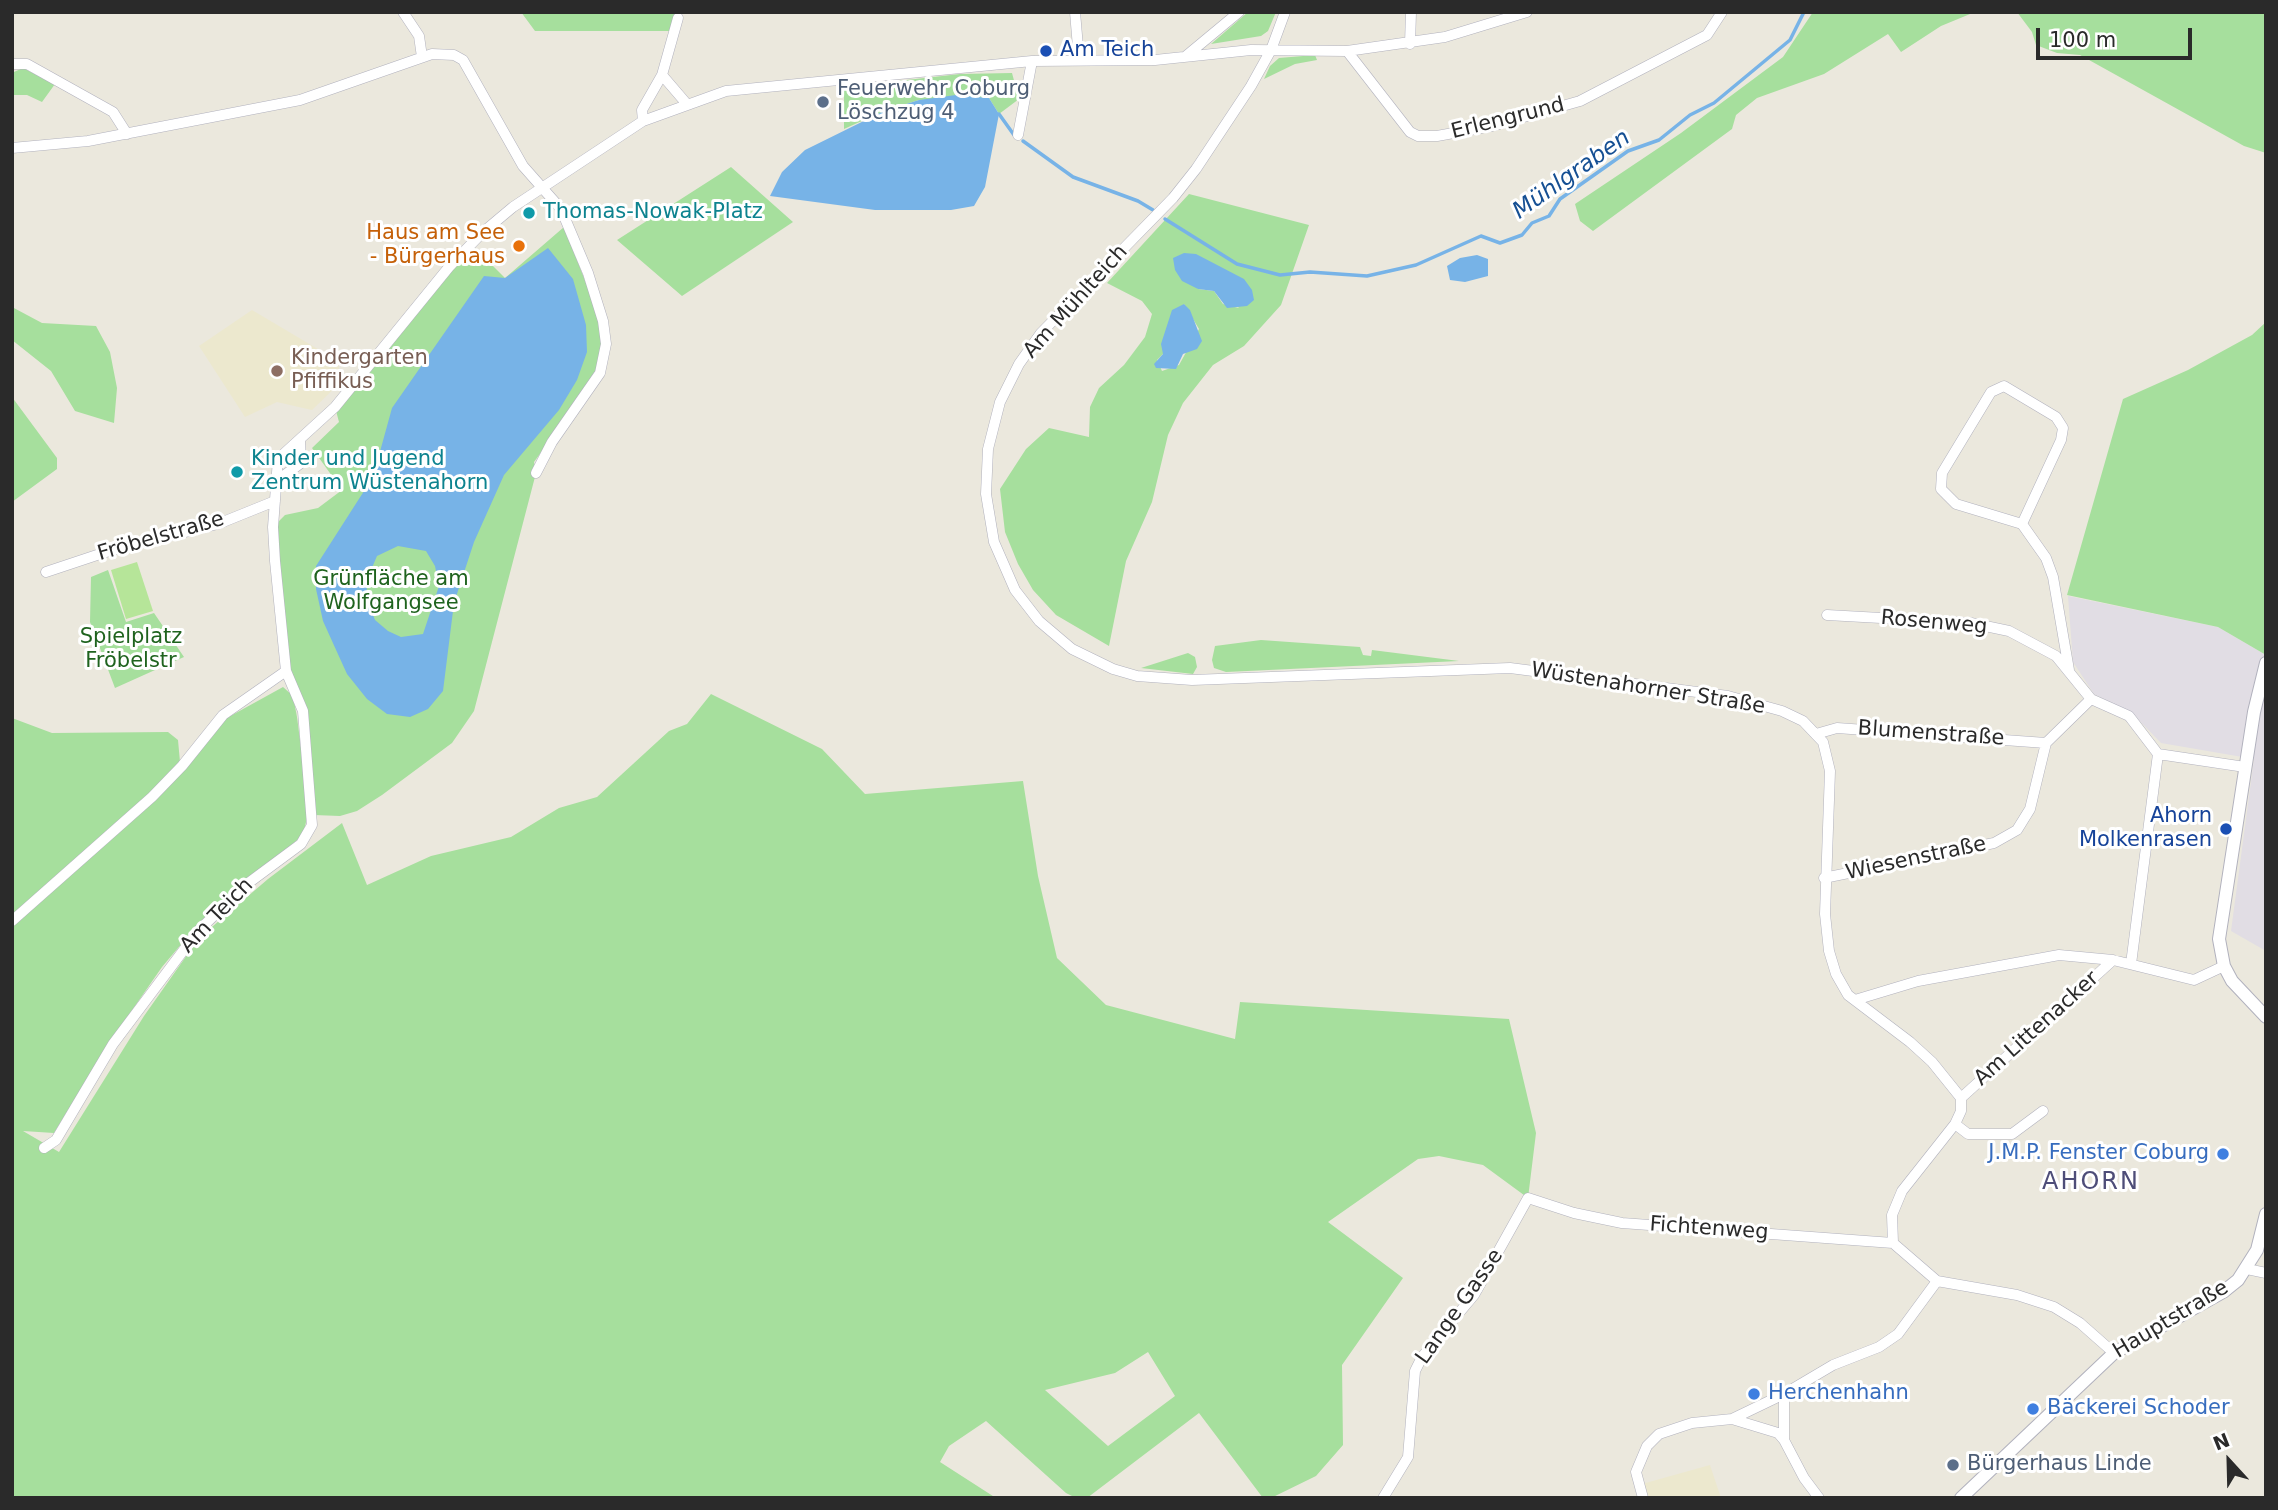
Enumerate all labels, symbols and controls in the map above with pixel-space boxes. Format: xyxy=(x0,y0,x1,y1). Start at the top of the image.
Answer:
scale bar xyxy=(2040,14,2196,58)
text: 100 m xyxy=(2049,28,2116,52)
place label: Am Teich xyxy=(1060,38,1154,64)
marker: Am Teich xyxy=(1038,43,1054,59)
place label: Feuerwehr Coburg Löschzug 4 xyxy=(837,77,1030,127)
street label: Erlengrund xyxy=(1449,93,1567,145)
marker: Feuerwehr Coburg Löschzug 4 xyxy=(815,94,831,110)
water label: Mühlgraben xyxy=(1508,124,1636,226)
place label: Thomas-Nowak-Platz xyxy=(543,200,763,226)
marker: Thomas-Nowak-Platz xyxy=(521,205,537,221)
place label: Haus am See - Bürgerhaus xyxy=(366,221,505,271)
marker: Haus am See - Bürgerhaus xyxy=(511,238,527,254)
street label: Am Mühlteich xyxy=(1018,240,1134,364)
place label: Kindergarten Pfiffikus xyxy=(291,346,428,396)
marker: Kindergarten Pfiffikus xyxy=(269,363,285,379)
place label: Kinder und Jugend Zentrum Wüstenahorn xyxy=(251,447,488,497)
marker: Kinder und Jugend Zentrum Wüstenahorn xyxy=(229,464,245,480)
street label: Fröbelstraße xyxy=(95,507,227,567)
park label: Grünfläche am Wolfgangsee xyxy=(313,567,469,617)
street label: Rosenweg xyxy=(1880,606,1988,640)
park label: Spielplatz Fröbelstr xyxy=(80,625,182,675)
street label: Wüstenahorner Straße xyxy=(1529,658,1767,720)
street label: Blumenstraße xyxy=(1857,716,2005,752)
place label: Ahorn Molkenrasen xyxy=(2079,804,2212,854)
marker: Ahorn Molkenrasen xyxy=(2218,821,2234,837)
street label: Wiesenstraße xyxy=(1843,832,1989,886)
street label: Am Teich xyxy=(175,873,259,959)
street label: Am Littenacker xyxy=(1969,966,2105,1092)
place label: J.M.P. Fenster Coburg xyxy=(1988,1141,2209,1167)
marker: J.M.P. Fenster Coburg xyxy=(2215,1146,2231,1162)
district label: AHORN xyxy=(2043,1169,2139,1197)
street label: Fichtenweg xyxy=(1649,1212,1769,1246)
street label: Lange Gasse xyxy=(1411,1245,1509,1369)
street label: Hauptstraße xyxy=(2109,1276,2233,1364)
place label: Herchenhahn xyxy=(1768,1381,1909,1407)
marker: Herchenhahn xyxy=(1746,1386,1762,1402)
place label: Bäckerei Schoder xyxy=(2047,1396,2230,1422)
marker: Bäckerei Schoder xyxy=(2025,1401,2041,1417)
north arrow xyxy=(2194,1426,2264,1496)
text: N xyxy=(2210,1428,2233,1455)
place label: Bürgerhaus Linde xyxy=(1967,1452,2152,1478)
marker: Bürgerhaus Linde xyxy=(1945,1457,1961,1473)

